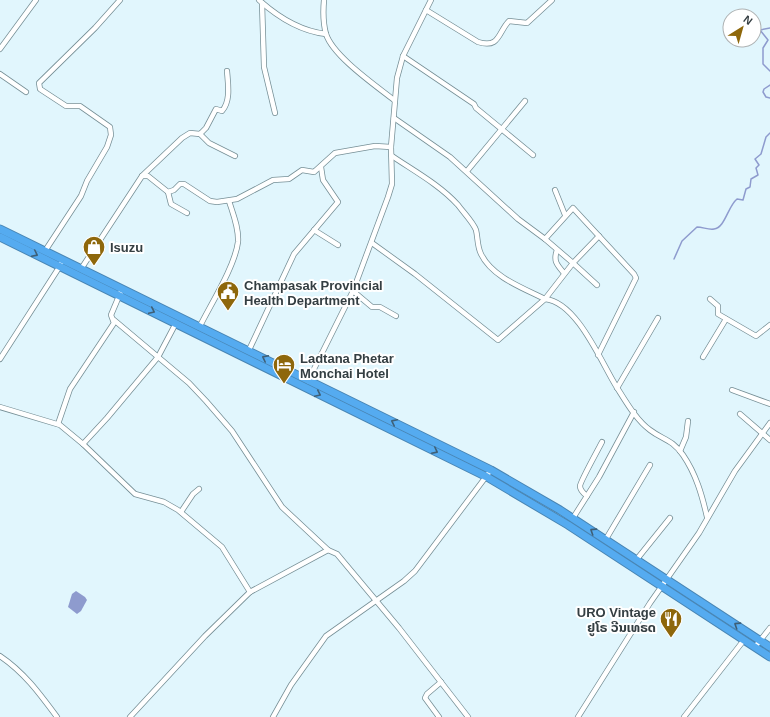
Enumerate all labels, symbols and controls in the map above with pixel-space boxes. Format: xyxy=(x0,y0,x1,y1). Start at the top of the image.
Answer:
north arrow xyxy=(722,8,762,48)
text: N xyxy=(741,13,755,27)
shop icon: Isuzu xyxy=(81,234,107,267)
place label: Isuzu xyxy=(110,240,143,255)
one-way arrow xyxy=(31,249,38,257)
place label: Champasak Provincial Health Department xyxy=(244,278,383,308)
public building icon: Champasak Provincial Health Department xyxy=(215,279,241,312)
one-way arrow xyxy=(147,306,155,314)
place label: Ladtana Phetar Monchai Hotel xyxy=(300,351,394,381)
hotel icon: Ladtana Phetar Monchai Hotel xyxy=(271,352,297,385)
one-way arrow xyxy=(261,355,269,363)
one-way arrow xyxy=(314,389,322,397)
one-way arrow xyxy=(390,419,398,426)
one-way arrow xyxy=(431,446,438,454)
one-way arrow xyxy=(591,529,598,536)
place label: URO Vintage ຢູໂຣ ວີນເທຣດ xyxy=(577,605,656,637)
restaurant icon: URO Vintage ຢູໂຣ ວີນເທຣດ xyxy=(658,606,684,639)
one-way arrow xyxy=(735,623,742,630)

